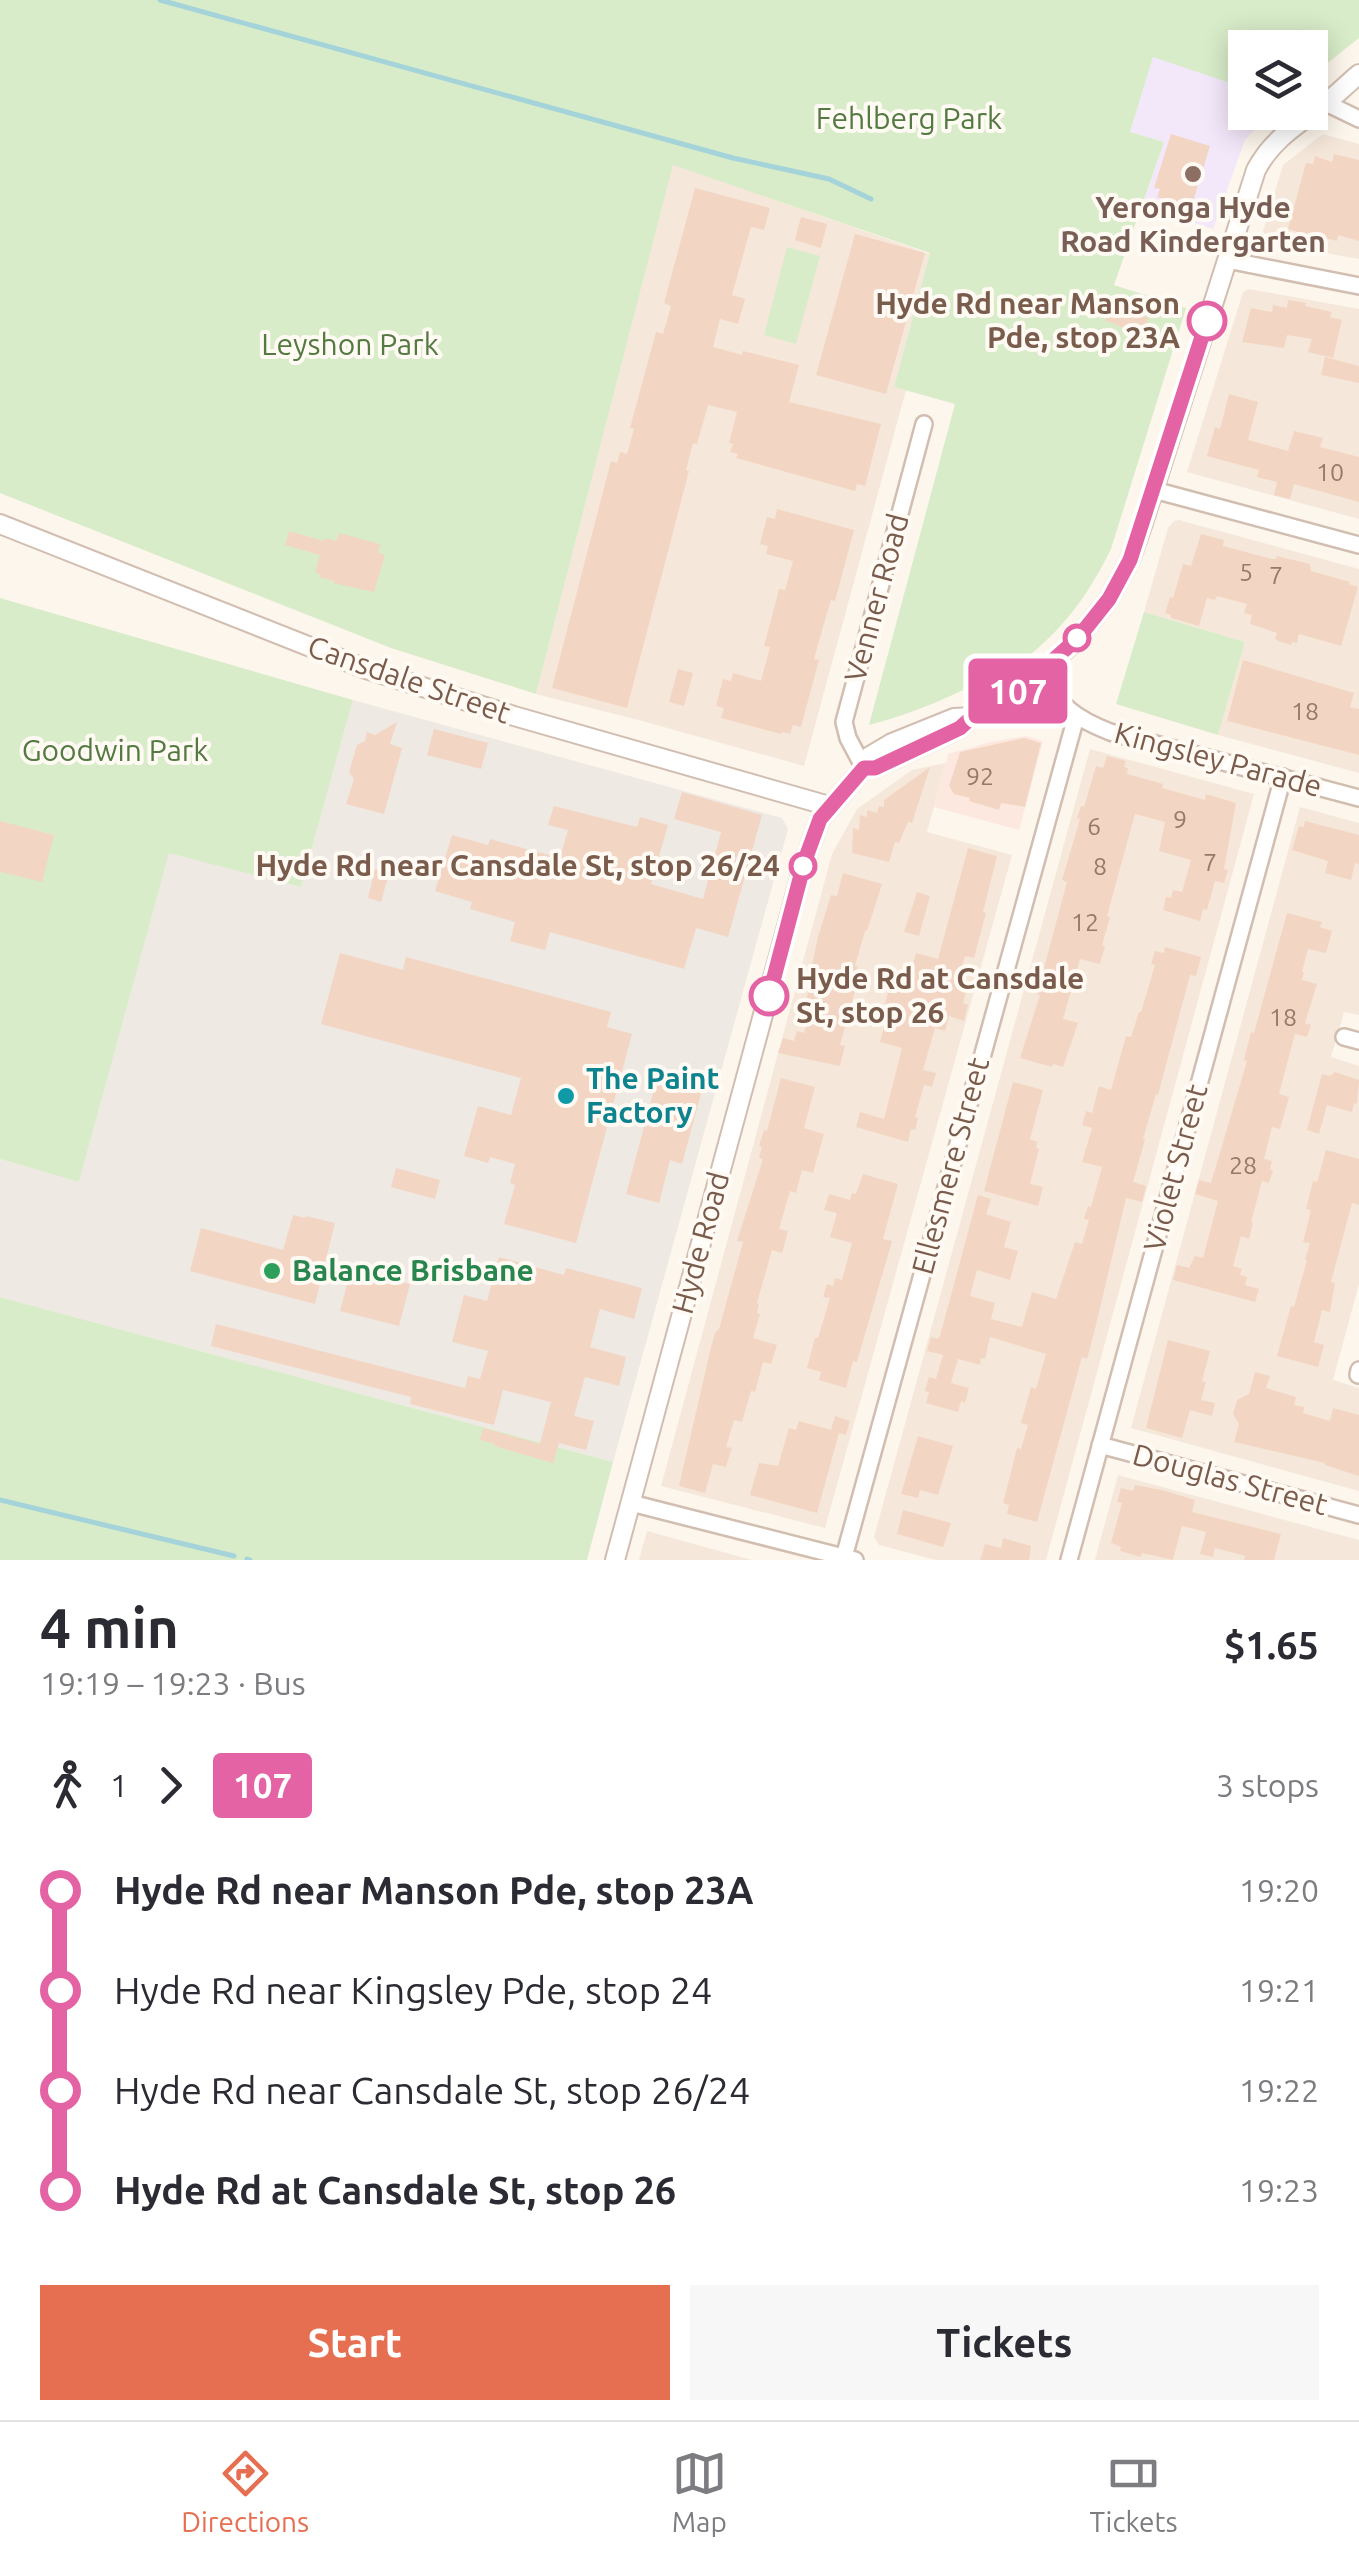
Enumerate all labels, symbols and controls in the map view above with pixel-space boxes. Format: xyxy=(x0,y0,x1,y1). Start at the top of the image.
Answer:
map controls xyxy=(1228,30,1328,130)
button: layers xyxy=(1228,30,1328,130)
park label: Fehlberg Park xyxy=(816,101,1002,135)
marker: Yeronga Hyde Road Kindergarten xyxy=(1182,163,1204,185)
place label: Yeronga Hyde Road Kindergarten xyxy=(1060,190,1326,258)
place label: Hyde Rd near Manson Pde, stop 23A xyxy=(875,286,1180,354)
marker: Hyde Rd near Manson Pde, stop 23A xyxy=(1188,302,1226,340)
park label: Leyshon Park xyxy=(261,327,439,361)
house number: 10 xyxy=(1316,458,1344,486)
street label: Venner Road xyxy=(837,510,915,686)
house number: 5 xyxy=(1239,558,1253,586)
house number: 7 xyxy=(1269,561,1283,589)
unlabelled marker xyxy=(1064,625,1090,651)
street label: Cansdale Street xyxy=(304,628,515,730)
line badge: 107 xyxy=(960,658,1076,724)
text: 107 xyxy=(988,671,1048,711)
house number: 18 xyxy=(1291,697,1319,725)
street label: Kingsley Parade xyxy=(1111,715,1326,803)
park label: Goodwin Park xyxy=(22,733,208,767)
house number: 92 xyxy=(966,762,994,790)
house number: 9 xyxy=(1173,805,1187,833)
house number: 6 xyxy=(1087,812,1101,840)
place label: Hyde Rd near Cansdale St, stop 26/24 xyxy=(255,848,780,882)
house number: 7 xyxy=(1203,848,1217,876)
house number: 8 xyxy=(1093,852,1107,880)
marker: Hyde Rd near Cansdale St, stop 26/24 xyxy=(790,853,816,879)
house number: 12 xyxy=(1071,908,1099,936)
place label: Hyde Rd at Cansdale St, stop 26 xyxy=(796,961,1084,1029)
marker: Hyde Rd at Cansdale St, stop 26 xyxy=(750,977,788,1015)
house number: 18 xyxy=(1269,1003,1297,1031)
street label: Ellesmere Street xyxy=(905,1053,995,1278)
place label: The Paint Factory xyxy=(586,1061,720,1129)
street label: Violet Street xyxy=(1136,1080,1214,1255)
marker: The Paint Factory xyxy=(555,1085,577,1107)
house number: 28 xyxy=(1229,1151,1257,1179)
street label: Hyde Road xyxy=(665,1168,735,1317)
place label: Balance Brisbane xyxy=(292,1253,534,1287)
marker: Balance Brisbane xyxy=(261,1260,283,1282)
street label: Douglas Street xyxy=(1129,1437,1331,1521)
text: 4 min xyxy=(40,1597,179,1658)
text: $1.65 xyxy=(1224,1624,1319,1666)
text: 19:19 – 19:23 · Bus xyxy=(40,1665,306,1701)
icon: walk xyxy=(40,1758,95,1813)
icon: forward xyxy=(143,1758,198,1813)
text: 107 xyxy=(233,1765,292,1805)
text: 1 xyxy=(110,1767,128,1803)
text: 3 stops xyxy=(1216,1767,1319,1803)
text: Hyde Rd near Manson Pde, stop 23A xyxy=(114,1869,754,1911)
text: 19:20 xyxy=(1239,1872,1319,1908)
text: Hyde Rd near Kingsley Pde, stop 24 xyxy=(114,1969,713,2011)
text: 19:21 xyxy=(1239,1972,1319,2008)
text: Hyde Rd near Cansdale St, stop 26/24 xyxy=(114,2069,751,2111)
text: 19:22 xyxy=(1239,2072,1319,2108)
text: Hyde Rd at Cansdale St, stop 26 xyxy=(114,2169,676,2211)
text: 19:23 xyxy=(1239,2172,1319,2208)
button: Start xyxy=(40,2285,670,2400)
button: Tickets xyxy=(690,2285,1319,2400)
tab: Directions xyxy=(181,2446,309,2537)
tab: Map xyxy=(672,2446,727,2537)
tab: Tickets xyxy=(1089,2446,1178,2537)

